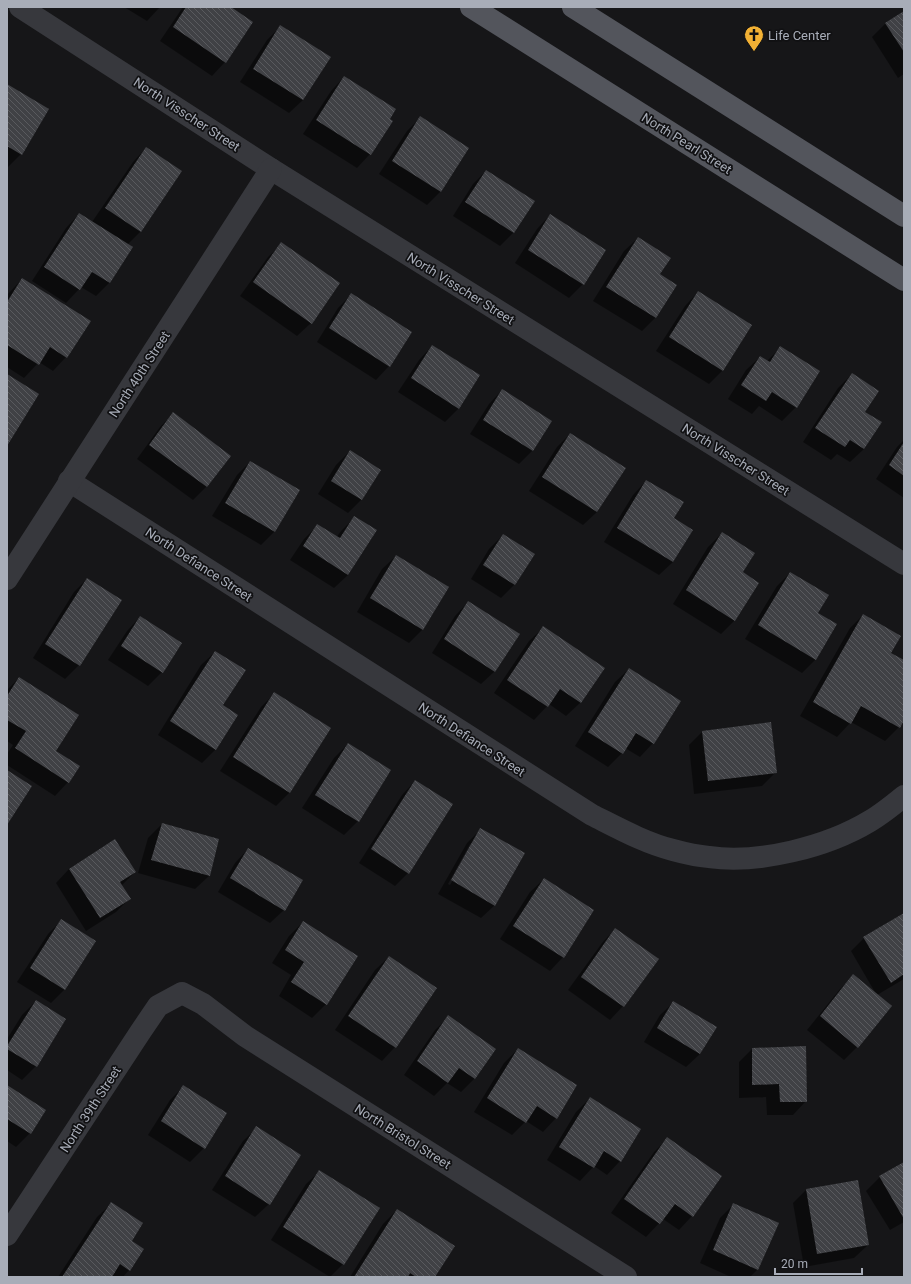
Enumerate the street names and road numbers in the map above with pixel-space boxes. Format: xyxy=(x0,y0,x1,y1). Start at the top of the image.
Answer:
street label: North Visscher Street xyxy=(131,74,243,154)
street label: North Pearl Street xyxy=(639,110,734,177)
street label: North Visscher Street xyxy=(404,249,517,328)
street label: North 40th Street xyxy=(106,328,173,420)
street label: North Visscher Street xyxy=(679,420,792,499)
street label: North Defiance Street xyxy=(143,524,255,605)
street label: North Defiance Street xyxy=(416,699,528,780)
street label: North 39th Street xyxy=(57,1063,124,1155)
street label: North Bristol Street xyxy=(352,1101,454,1172)

